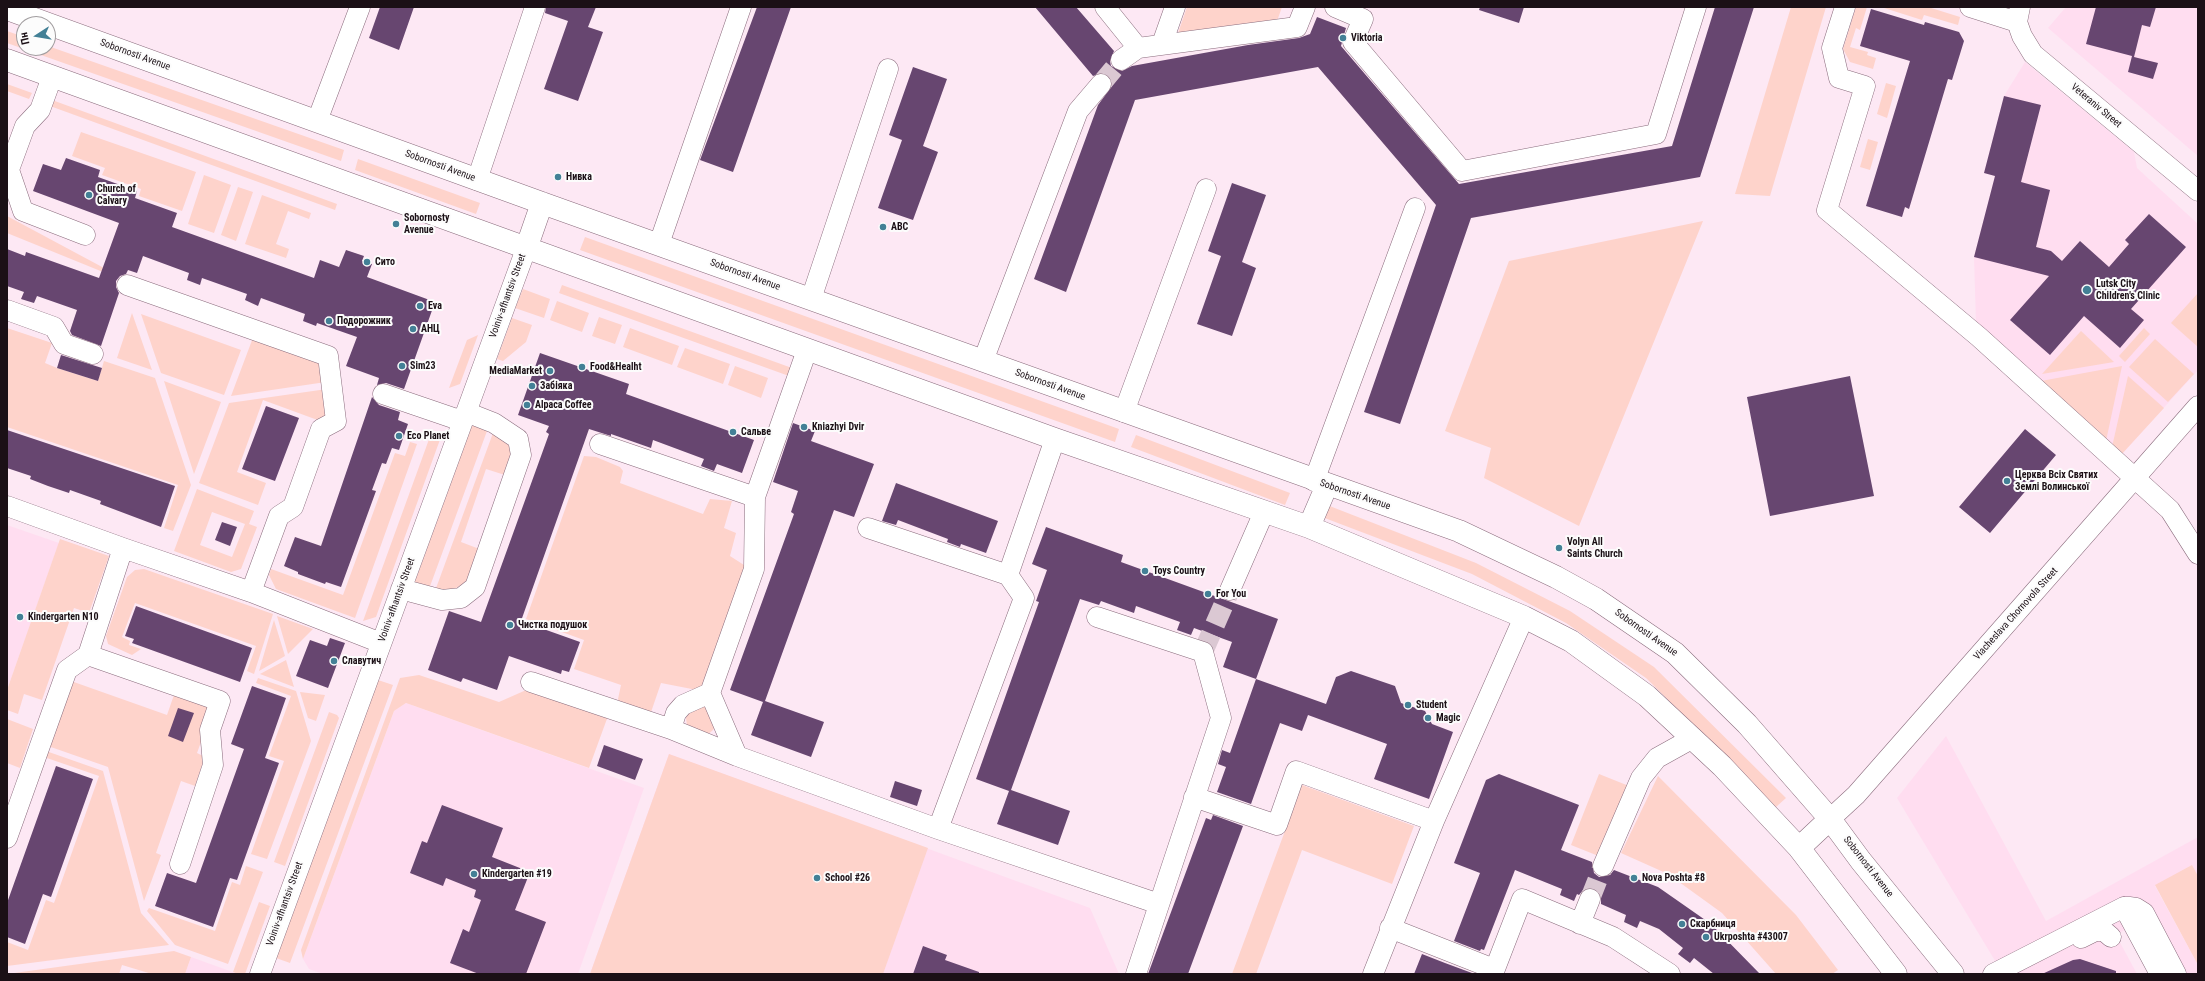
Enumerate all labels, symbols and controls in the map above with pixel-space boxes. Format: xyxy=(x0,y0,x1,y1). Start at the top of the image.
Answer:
north arrow xyxy=(16,16,56,56)
text: Пн xyxy=(17,31,32,46)
place label: Viktoria xyxy=(1351,32,1383,44)
marker: Viktoria xyxy=(1338,33,1348,43)
street label: Sobornosti Avenue xyxy=(98,37,172,73)
street label: Veteraniv Street xyxy=(2068,81,2124,131)
street label: Sobornosti Avenue xyxy=(403,148,477,184)
place label: Нивка xyxy=(566,171,592,183)
marker: Нивка xyxy=(553,172,563,182)
place label: Church of Calvary xyxy=(97,183,136,206)
marker: Church of Calvary xyxy=(84,190,94,200)
place label: Sobornosty Avenue xyxy=(404,212,450,236)
marker: Sobornosty Avenue xyxy=(391,219,401,229)
place label: АВС xyxy=(891,221,908,233)
marker: АВС xyxy=(878,222,888,232)
street label: Voiniv-afhantsiv Street xyxy=(487,252,529,340)
place label: Сито xyxy=(375,256,395,268)
marker: Сито xyxy=(362,257,372,267)
street label: Sobornosti Avenue xyxy=(708,257,782,293)
place label: Lutsk City Children's Clinic xyxy=(2096,278,2160,302)
marker: Lutsk City Children's Clinic xyxy=(2081,284,2093,296)
place label: Eva xyxy=(428,300,442,312)
marker: Eva xyxy=(415,301,425,311)
place label: Подорожник xyxy=(337,315,391,327)
marker: Подорожник xyxy=(324,316,334,326)
place label: АНЦ xyxy=(421,323,440,335)
marker: АНЦ xyxy=(408,324,418,334)
place label: Sim23 xyxy=(410,360,435,372)
marker: Sim23 xyxy=(397,361,407,371)
place label: Food&Healht xyxy=(590,361,641,373)
marker: Food&Healht xyxy=(577,362,587,372)
place label: MediaMarket xyxy=(489,365,542,377)
marker: MediaMarket xyxy=(545,366,555,376)
street label: Sobornosti Avenue xyxy=(1013,367,1087,403)
place label: Забіяка xyxy=(540,380,572,392)
marker: Забіяка xyxy=(527,381,537,391)
place label: Alpaca Coffee xyxy=(535,399,591,411)
marker: Alpaca Coffee xyxy=(522,400,532,410)
place label: Kniazhyi Dvir xyxy=(812,421,864,433)
marker: Kniazhyi Dvir xyxy=(799,422,809,432)
place label: Сальве xyxy=(741,426,771,438)
marker: Сальве xyxy=(728,427,738,437)
place label: Eco Planet xyxy=(407,430,449,442)
marker: Eco Planet xyxy=(394,431,404,441)
place label: Церква Всіх Святих Землі Волинської xyxy=(2015,469,2098,492)
marker: Церква Всіх Святих Землі Волинської xyxy=(2002,476,2012,486)
street label: Sobornosti Avenue xyxy=(1318,477,1392,513)
place label: Volyn All Saints Church xyxy=(1567,536,1623,560)
marker: Volyn All Saints Church xyxy=(1554,543,1564,553)
street label: Voiniv-afhantsiv Street xyxy=(376,556,418,644)
place label: Toys Country xyxy=(1153,565,1205,577)
street label: Viacheslava Chornovola Street xyxy=(1971,565,2061,663)
marker: Toys Country xyxy=(1140,566,1150,576)
place label: For You xyxy=(1216,588,1246,600)
marker: For You xyxy=(1203,589,1213,599)
street label: Sobornosti Avenue xyxy=(1612,607,1680,659)
place label: Kindergarten N10 xyxy=(28,611,99,623)
marker: Kindergarten N10 xyxy=(15,612,25,622)
place label: Чистка подушок xyxy=(518,619,587,631)
marker: Чистка подушок xyxy=(505,620,515,630)
place label: Славутич xyxy=(342,655,381,667)
marker: Славутич xyxy=(329,656,339,666)
place label: Student xyxy=(1416,699,1447,711)
marker: Student xyxy=(1403,700,1413,710)
place label: Magic xyxy=(1436,712,1460,724)
marker: Magic xyxy=(1423,713,1433,723)
street label: Sobornosti Avenue xyxy=(1841,834,1895,900)
street label: Voiniv-afhantsiv Street xyxy=(264,860,306,948)
place label: Kindergarten #19 xyxy=(482,868,552,880)
marker: Kindergarten #19 xyxy=(469,869,479,879)
place label: School #26 xyxy=(825,872,870,884)
place label: Nova Poshta #8 xyxy=(1642,872,1705,884)
marker: School #26 xyxy=(812,873,822,883)
marker: Nova Poshta #8 xyxy=(1629,873,1639,883)
place label: Скарбниця xyxy=(1690,918,1736,930)
marker: Скарбниця xyxy=(1677,919,1687,929)
place label: Ukrposhta #43007 xyxy=(1714,931,1788,943)
marker: Ukrposhta #43007 xyxy=(1701,932,1711,942)

